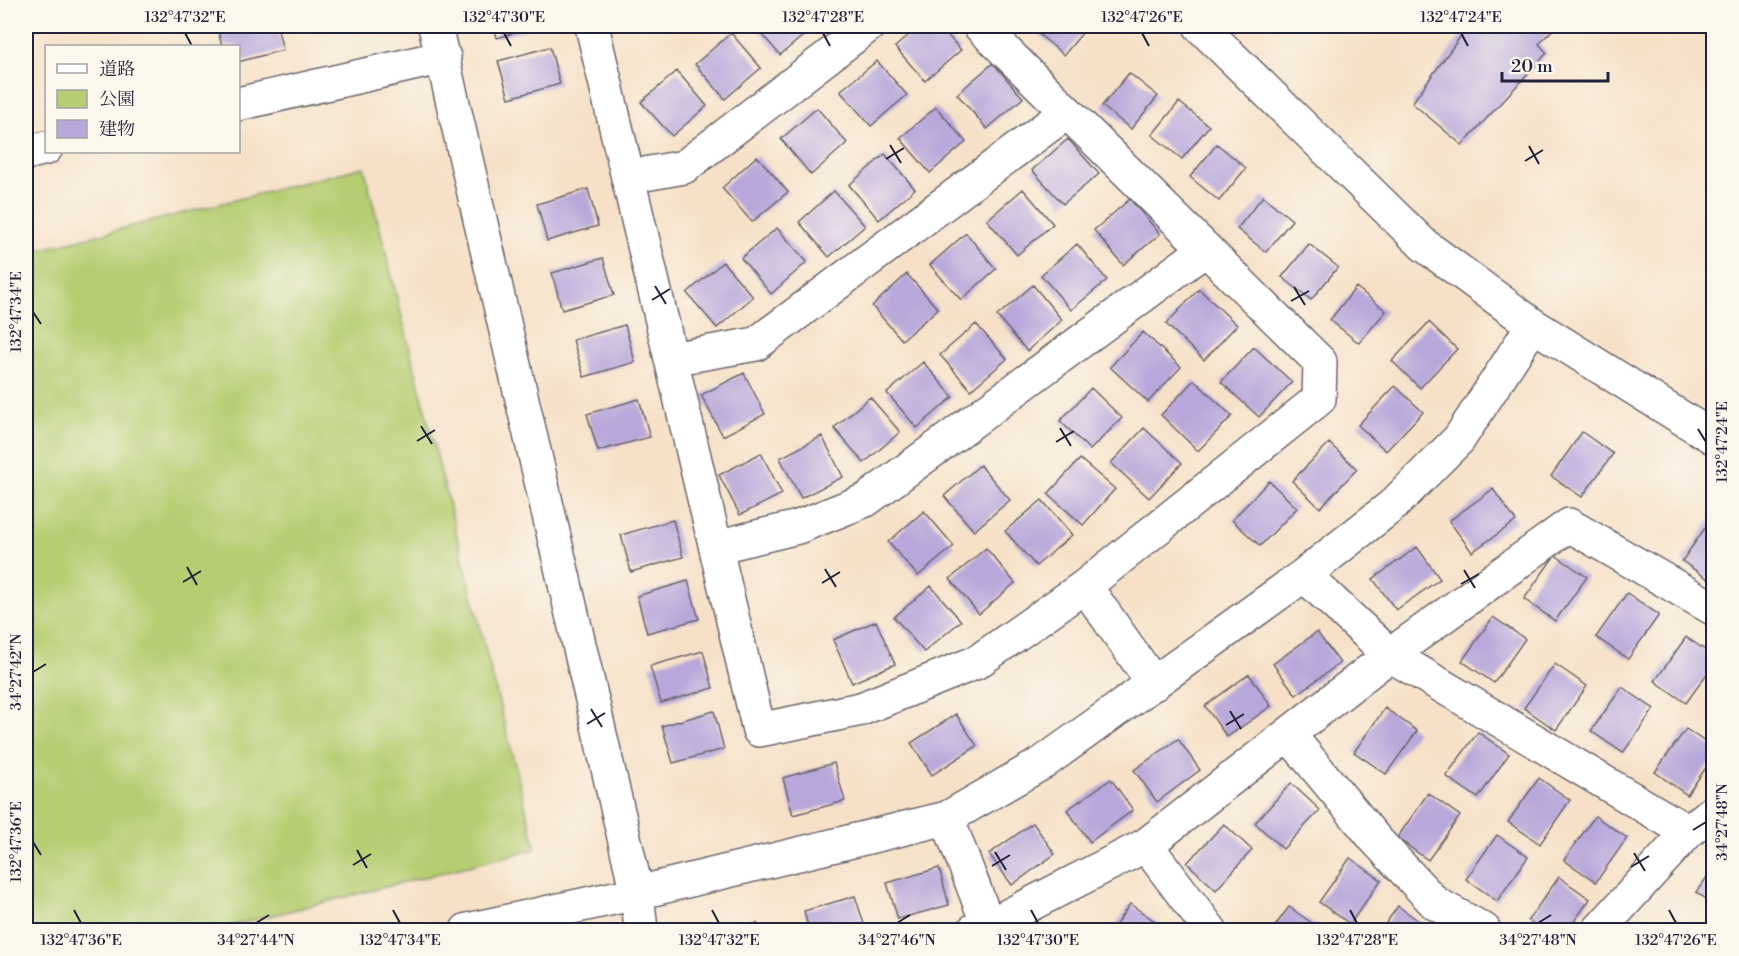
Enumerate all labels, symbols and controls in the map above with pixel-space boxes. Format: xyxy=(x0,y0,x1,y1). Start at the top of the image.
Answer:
text: 132°47'32"E xyxy=(144,8,226,27)
text: 132°47'30"E xyxy=(463,8,545,27)
text: 132°47'28"E xyxy=(782,8,864,27)
text: 132°47'26"E xyxy=(1101,8,1183,27)
text: 132°47'24"E xyxy=(1420,8,1502,27)
legend xyxy=(45,45,240,153)
scale bar xyxy=(1502,45,1608,83)
text: 20 m xyxy=(1511,55,1553,78)
text: 道路 xyxy=(99,58,135,81)
text: 公園 xyxy=(99,88,135,111)
text: 建物 xyxy=(99,118,135,141)
text: 132°47'34"E xyxy=(7,271,26,353)
text: 132°47'24"E xyxy=(1713,401,1732,483)
text: 34°27'42"N xyxy=(7,634,26,710)
text: 34°27'48"N xyxy=(1713,783,1732,861)
text: 132°47'36"E xyxy=(7,801,26,883)
text: 132°47'36"E xyxy=(40,931,122,950)
text: 34°27'44"N xyxy=(217,931,295,950)
text: 132°47'34"E xyxy=(359,931,441,950)
text: 132°47'32"E xyxy=(678,931,760,950)
text: 34°27'46"N xyxy=(858,931,936,950)
text: 132°47'30"E xyxy=(997,931,1079,950)
text: 132°47'28"E xyxy=(1316,931,1398,950)
text: 34°27'48"N xyxy=(1499,931,1577,950)
text: 132°47'26"E xyxy=(1635,931,1717,950)

